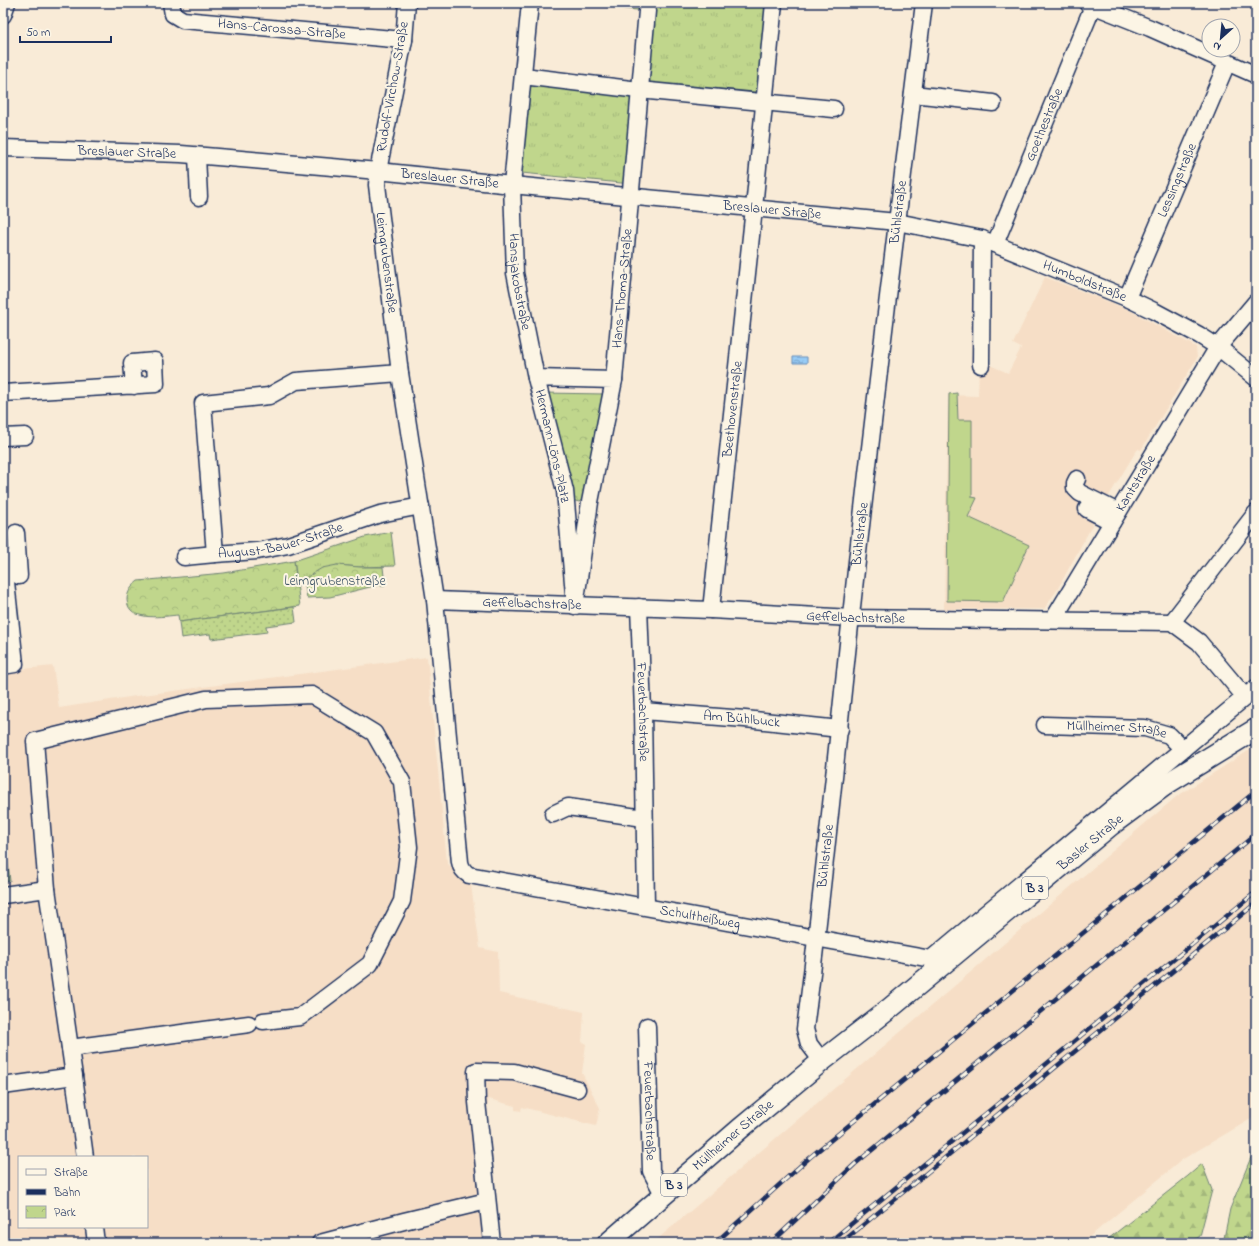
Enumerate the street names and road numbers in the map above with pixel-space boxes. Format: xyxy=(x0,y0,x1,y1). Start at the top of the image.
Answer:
street label: Hans-Carossa-Straße xyxy=(217,13,347,45)
street label: Rudolf-Virchow-Straße xyxy=(371,19,415,154)
street label: Goethestraße xyxy=(1020,84,1069,164)
street label: Lessingstraße xyxy=(1152,139,1203,221)
street label: Breslauer Straße xyxy=(76,140,177,164)
street label: Breslauer Straße xyxy=(399,163,501,194)
street label: Bühlstraße xyxy=(884,179,913,246)
street label: Breslauer Straße xyxy=(721,195,823,225)
street label: Leimgrubenstraße xyxy=(370,211,403,315)
street label: Hans-Thoma-Straße xyxy=(606,227,638,349)
street label: Hansjakobstraße xyxy=(503,233,537,333)
street label: Humboldstraße xyxy=(1040,254,1131,308)
street label: Beethovenstraße xyxy=(717,359,748,460)
street label: Hermann-Löns-Platz xyxy=(529,387,575,505)
street label: Kantstraße xyxy=(1110,450,1162,516)
street label: Bühlstraße xyxy=(846,500,874,568)
street label: August-Bauer-Straße xyxy=(217,517,346,564)
street label: Geffelbachstraße xyxy=(482,591,582,616)
street label: Geffelbachstraße xyxy=(806,605,906,629)
street label: Feuerbachstraße xyxy=(631,661,654,762)
street label: Am Bühlbuck xyxy=(702,705,782,733)
street label: Müllheimer Straße xyxy=(1066,715,1170,745)
street label: Basler Straße xyxy=(1052,809,1128,876)
street label: Bühlstraße xyxy=(811,823,839,890)
road number: B 3 xyxy=(1022,877,1048,899)
street label: Schultheißweg xyxy=(658,899,742,936)
street label: Feuerbachstraße xyxy=(637,1060,661,1162)
street label: Müllheimer Straße xyxy=(688,1094,779,1176)
road number: B 3 xyxy=(661,1174,687,1196)

